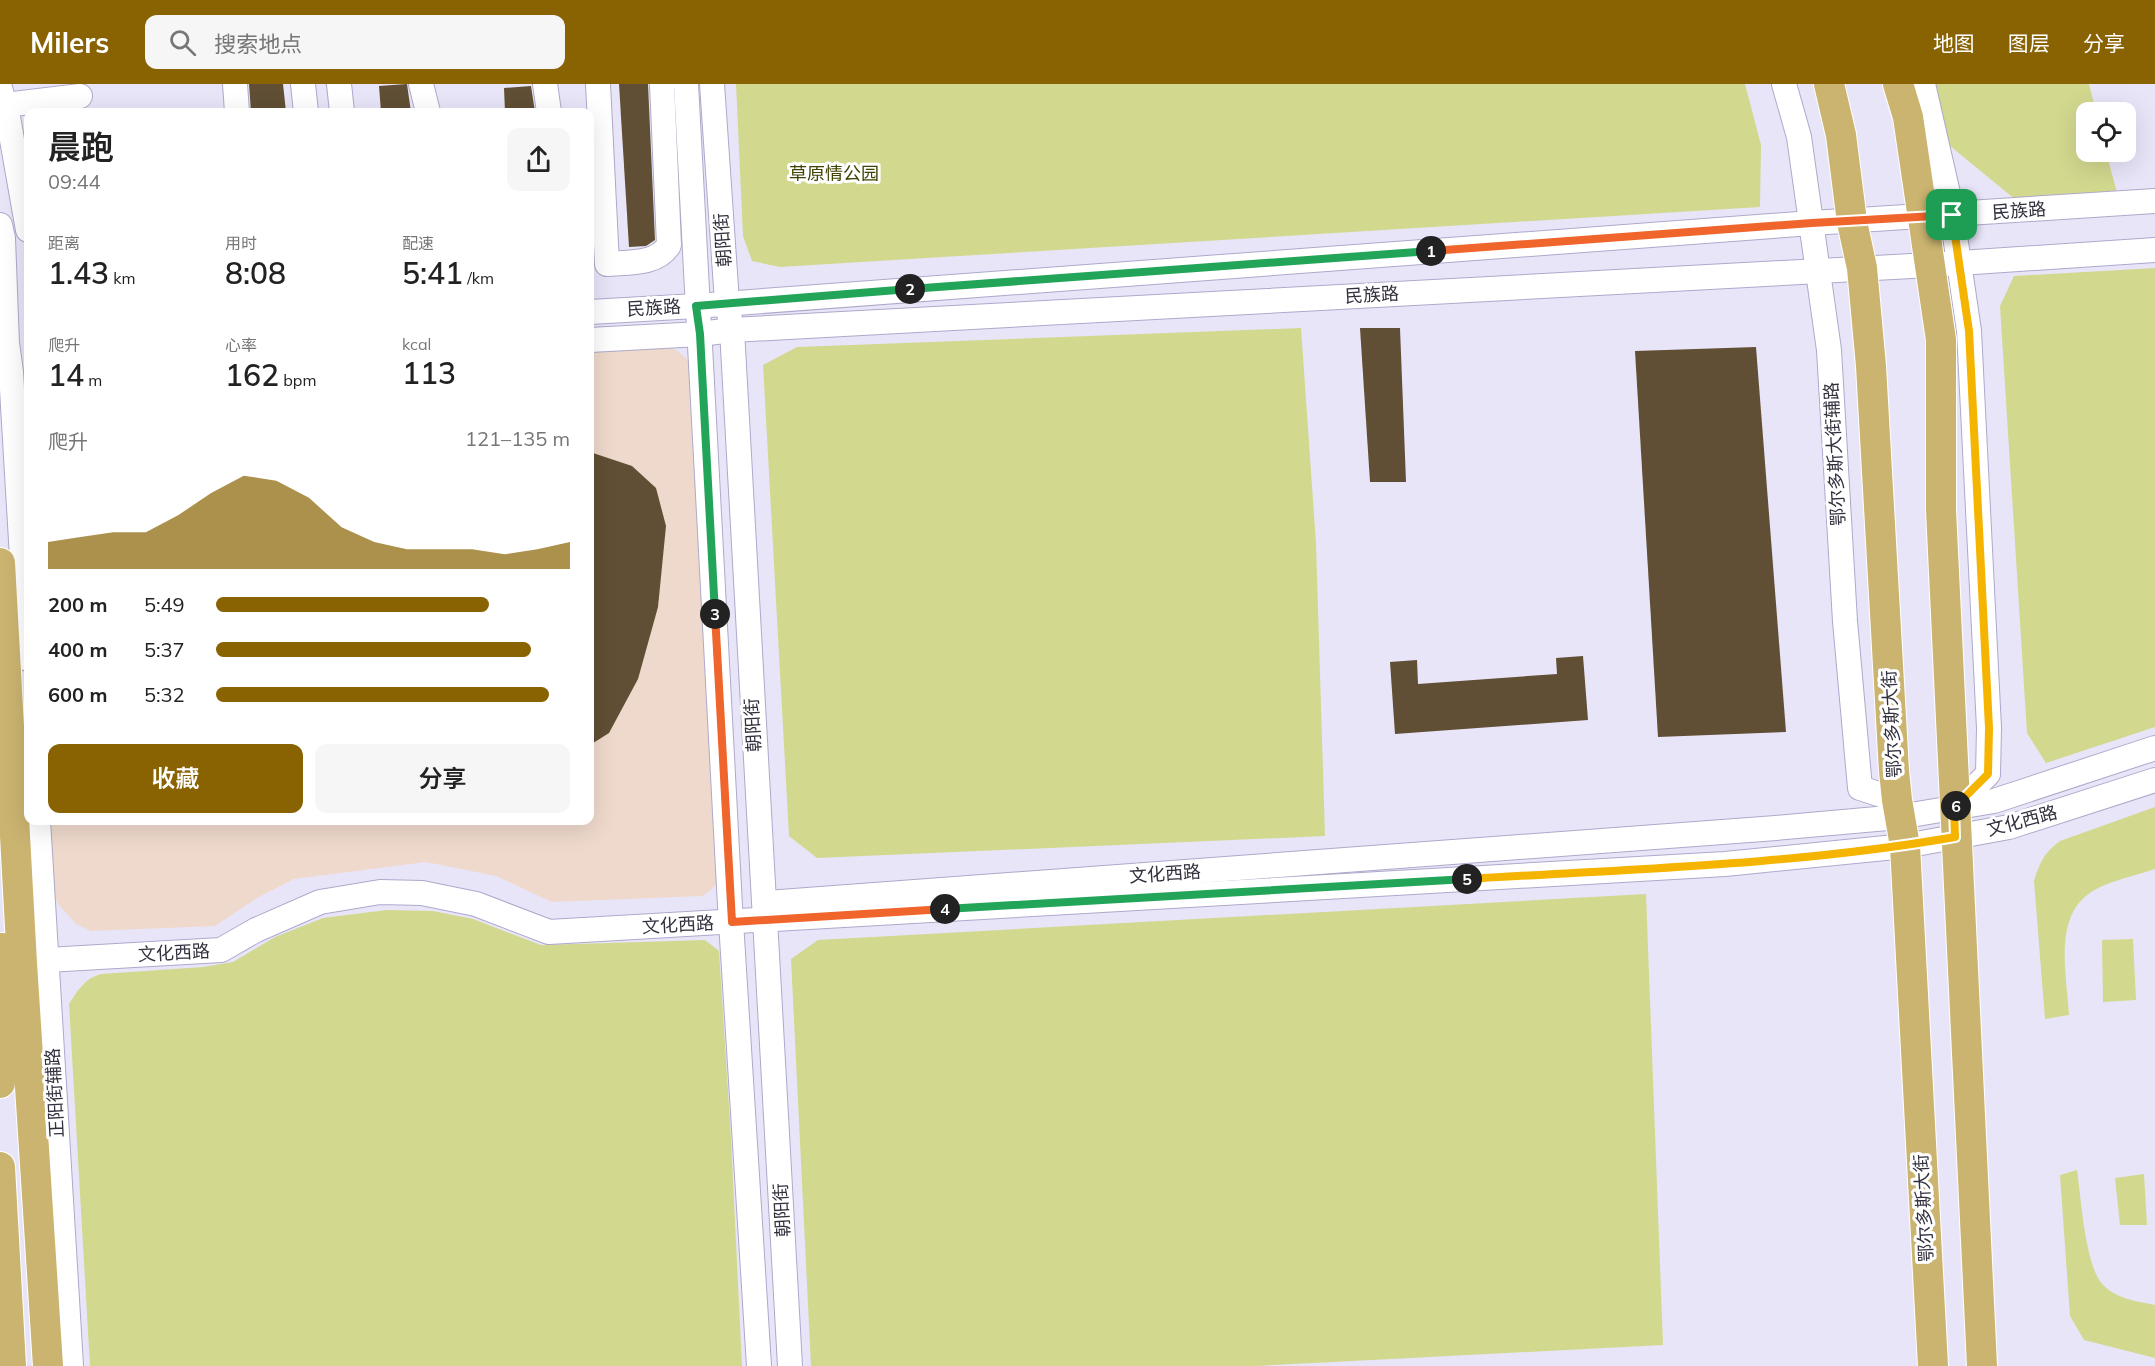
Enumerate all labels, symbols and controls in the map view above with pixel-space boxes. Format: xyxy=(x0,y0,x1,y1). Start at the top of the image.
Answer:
search box xyxy=(145,15,565,69)
text: Milers xyxy=(30,25,109,60)
icon: search xyxy=(166,26,199,59)
text: 搜索地点 xyxy=(214,30,302,58)
text: 地图 xyxy=(1933,30,1975,56)
text: 图层 xyxy=(2008,30,2050,56)
text: 分享 xyxy=(2083,30,2125,56)
map controls xyxy=(2076,102,2136,162)
button: locate xyxy=(2076,102,2136,162)
text: 晨跑 xyxy=(48,126,114,167)
button: share xyxy=(507,128,570,191)
park label: 草原情公园 xyxy=(789,162,879,185)
text: 09:44 xyxy=(48,169,101,194)
pin xyxy=(1926,189,1977,240)
street label: 民族路 xyxy=(1991,197,2047,224)
icon: arrive xyxy=(1935,198,1968,231)
street label: 朝阳街 xyxy=(709,212,736,268)
text: 距离 xyxy=(48,233,80,253)
text: 用时 xyxy=(225,233,257,253)
text: 配速 xyxy=(402,233,434,253)
pin: 1 xyxy=(1416,236,1446,266)
text: 1 xyxy=(1426,241,1436,261)
text: 1.43 xyxy=(48,254,109,292)
text: 8:08 xyxy=(225,254,286,292)
text: 5:41 xyxy=(402,254,463,292)
text: km xyxy=(109,268,136,288)
text: /km xyxy=(463,268,494,288)
pin: 2 xyxy=(895,274,925,304)
text: 2 xyxy=(905,279,915,299)
street label: 民族路 xyxy=(1344,282,1400,307)
street label: 民族路 xyxy=(626,295,682,320)
text: kcal xyxy=(402,334,431,354)
text: 爬升 xyxy=(48,335,80,355)
text: 心率 xyxy=(225,335,257,355)
text: 113 xyxy=(402,354,456,392)
text: 14 xyxy=(48,356,84,394)
text: 162 xyxy=(225,356,279,394)
text: m xyxy=(84,370,102,390)
text: bpm xyxy=(279,370,316,390)
street label: 鄂尔多斯大街辅路 xyxy=(1819,382,1850,527)
text: 121–135 m xyxy=(465,426,570,451)
text: 爬升 xyxy=(48,429,88,454)
text: 200 m xyxy=(48,592,107,617)
text: 5:49 xyxy=(144,592,185,617)
pin: 3 xyxy=(700,599,730,629)
text: 3 xyxy=(710,604,720,624)
text: 400 m xyxy=(48,637,107,662)
text: 5:37 xyxy=(144,637,185,662)
street label: 鄂尔多斯大街 xyxy=(1877,669,1906,779)
text: 600 m xyxy=(48,682,107,707)
text: 5:32 xyxy=(144,682,185,707)
street label: 朝阳街 xyxy=(740,697,765,753)
button: 收藏 xyxy=(48,744,303,813)
button: 分享 xyxy=(315,744,570,813)
pin: 6 xyxy=(1941,791,1971,821)
text: 6 xyxy=(1951,796,1961,816)
street label: 文化西路 xyxy=(1984,800,2060,841)
street label: 文化西路 xyxy=(1128,860,1202,887)
pin: 5 xyxy=(1452,864,1482,894)
text: 5 xyxy=(1462,869,1472,889)
pin: 4 xyxy=(930,894,960,924)
text: 4 xyxy=(940,899,950,919)
street label: 文化西路 xyxy=(641,911,715,938)
street label: 文化西路 xyxy=(137,939,211,966)
street label: 正阳街辅路 xyxy=(41,1047,68,1139)
street label: 鄂尔多斯大街 xyxy=(1909,1153,1938,1263)
street label: 朝阳街 xyxy=(769,1182,794,1238)

